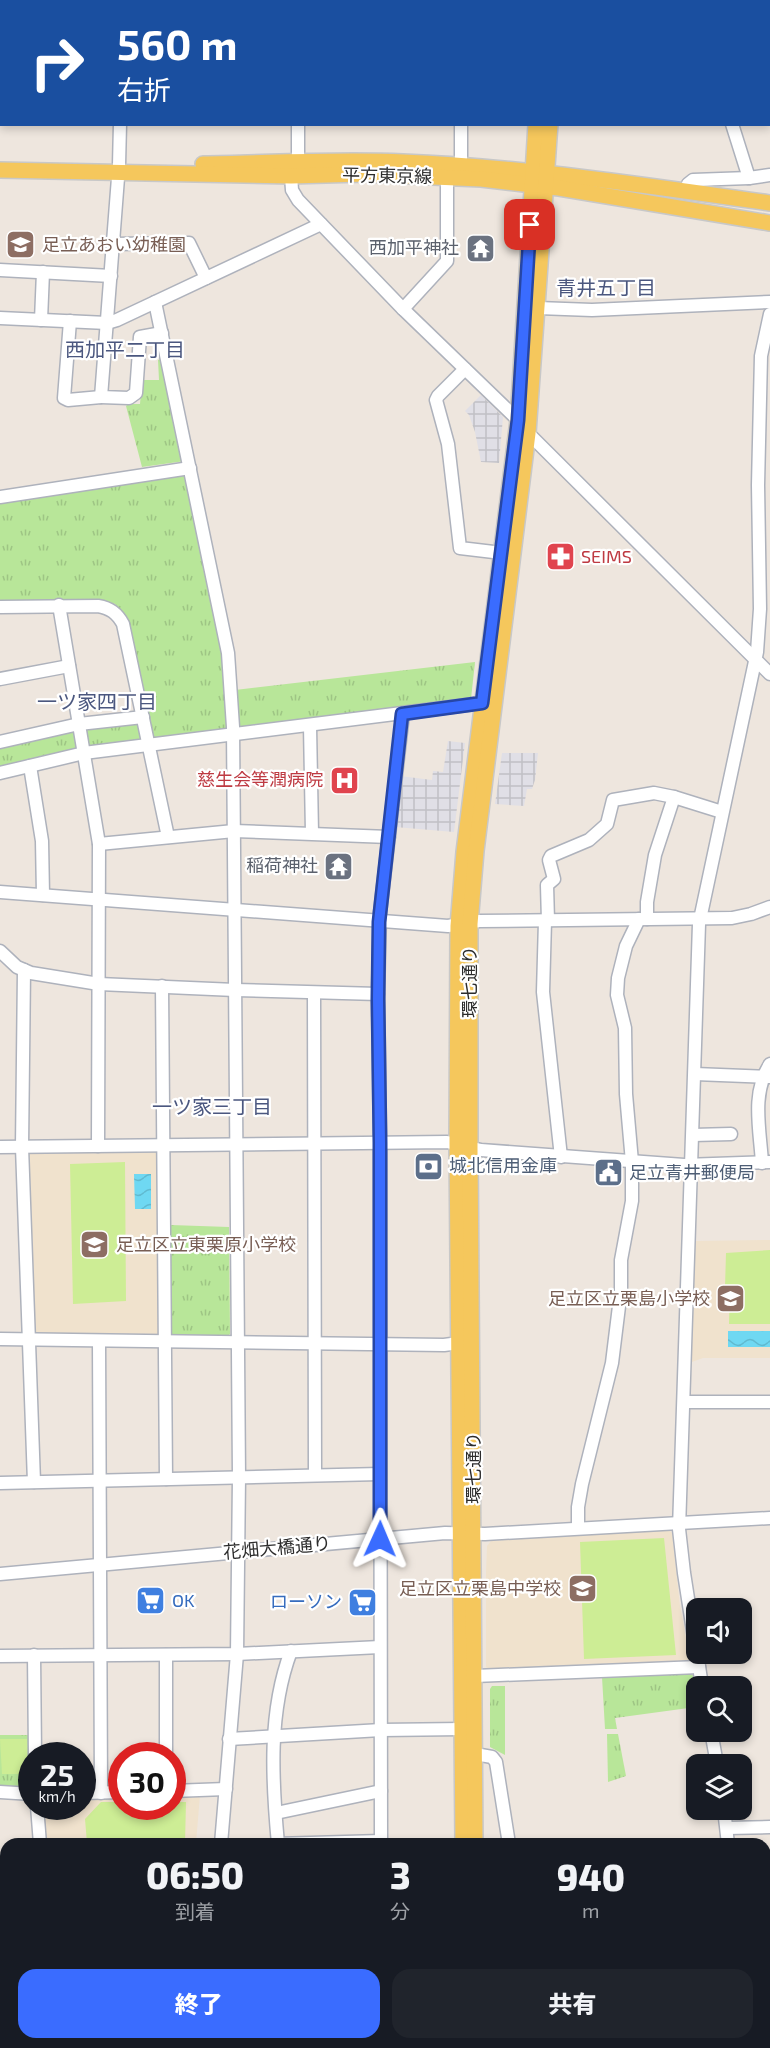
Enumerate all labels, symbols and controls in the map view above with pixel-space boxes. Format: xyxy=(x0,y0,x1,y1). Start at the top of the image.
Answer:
text: 560 m xyxy=(117,18,238,68)
icon: right xyxy=(18,24,96,102)
text: 右折 xyxy=(117,73,171,105)
street label: 平方東京線 xyxy=(342,163,432,187)
pin xyxy=(504,199,555,250)
icon: arrive xyxy=(513,208,546,241)
school or university icon: 足立あおい幼稚園 xyxy=(5,229,37,261)
temple icon: 西加平神社 xyxy=(464,232,496,264)
place label: 足立あおい幼稚園 xyxy=(42,233,186,255)
place label: 西加平神社 xyxy=(369,236,459,258)
district label: 青井五丁目 xyxy=(556,275,656,299)
district label: 西加平二丁目 xyxy=(65,337,185,361)
pharmacy icon: SEIMS xyxy=(544,541,576,573)
place label: SEIMS xyxy=(581,545,632,567)
district label: 一ツ家四丁目 xyxy=(37,689,157,713)
hospital icon: 慈生会等潤病院 xyxy=(328,764,360,796)
place label: 慈生会等潤病院 xyxy=(197,768,323,790)
temple icon: 稲荷神社 xyxy=(323,850,355,882)
place label: 稲荷神社 xyxy=(246,854,318,876)
street label: 環七通り xyxy=(458,946,480,1018)
district label: 一ツ家三丁目 xyxy=(152,1094,272,1118)
bank icon: 城北信用金庫 xyxy=(412,1150,444,1182)
place label: 城北信用金庫 xyxy=(449,1154,557,1176)
public building icon: 足立青井郵便局 xyxy=(592,1157,624,1189)
place label: 足立青井郵便局 xyxy=(629,1161,755,1183)
school or university icon: 足立区立東栗原小学校 xyxy=(79,1229,111,1261)
place label: 足立区立東栗原小学校 xyxy=(116,1233,296,1255)
school or university icon: 足立区立栗島小学校 xyxy=(715,1283,747,1315)
place label: 足立区立栗島小学校 xyxy=(548,1287,710,1309)
street label: 環七通り xyxy=(462,1432,484,1504)
position arrow xyxy=(348,1507,412,1571)
street label: 花畑大橋通り xyxy=(222,1531,332,1563)
school or university icon: 足立区立栗島中学校 xyxy=(566,1573,598,1605)
place label: 足立区立栗島中学校 xyxy=(399,1577,561,1599)
supermarket icon: OK xyxy=(135,1585,167,1617)
supermarket icon: ローソン xyxy=(347,1586,379,1618)
place label: OK xyxy=(172,1589,195,1611)
place label: ローソン xyxy=(270,1590,342,1612)
map controls xyxy=(686,1598,752,1820)
button: sound xyxy=(686,1598,752,1664)
button: search xyxy=(686,1676,752,1742)
speed limit sign: 30 xyxy=(108,1742,186,1820)
button: layers xyxy=(686,1754,752,1820)
text: 25 xyxy=(40,1756,74,1792)
text: km/h xyxy=(38,1787,76,1805)
text: 06:50 xyxy=(146,1853,244,1896)
text: 3 xyxy=(390,1853,411,1896)
text: 940 xyxy=(557,1855,625,1898)
text: m xyxy=(582,1898,600,1922)
text: 到着 xyxy=(175,1899,215,1923)
text: 分 xyxy=(390,1899,410,1923)
button: 終了 xyxy=(18,1969,380,2038)
button: 共有 xyxy=(392,1969,753,2038)

